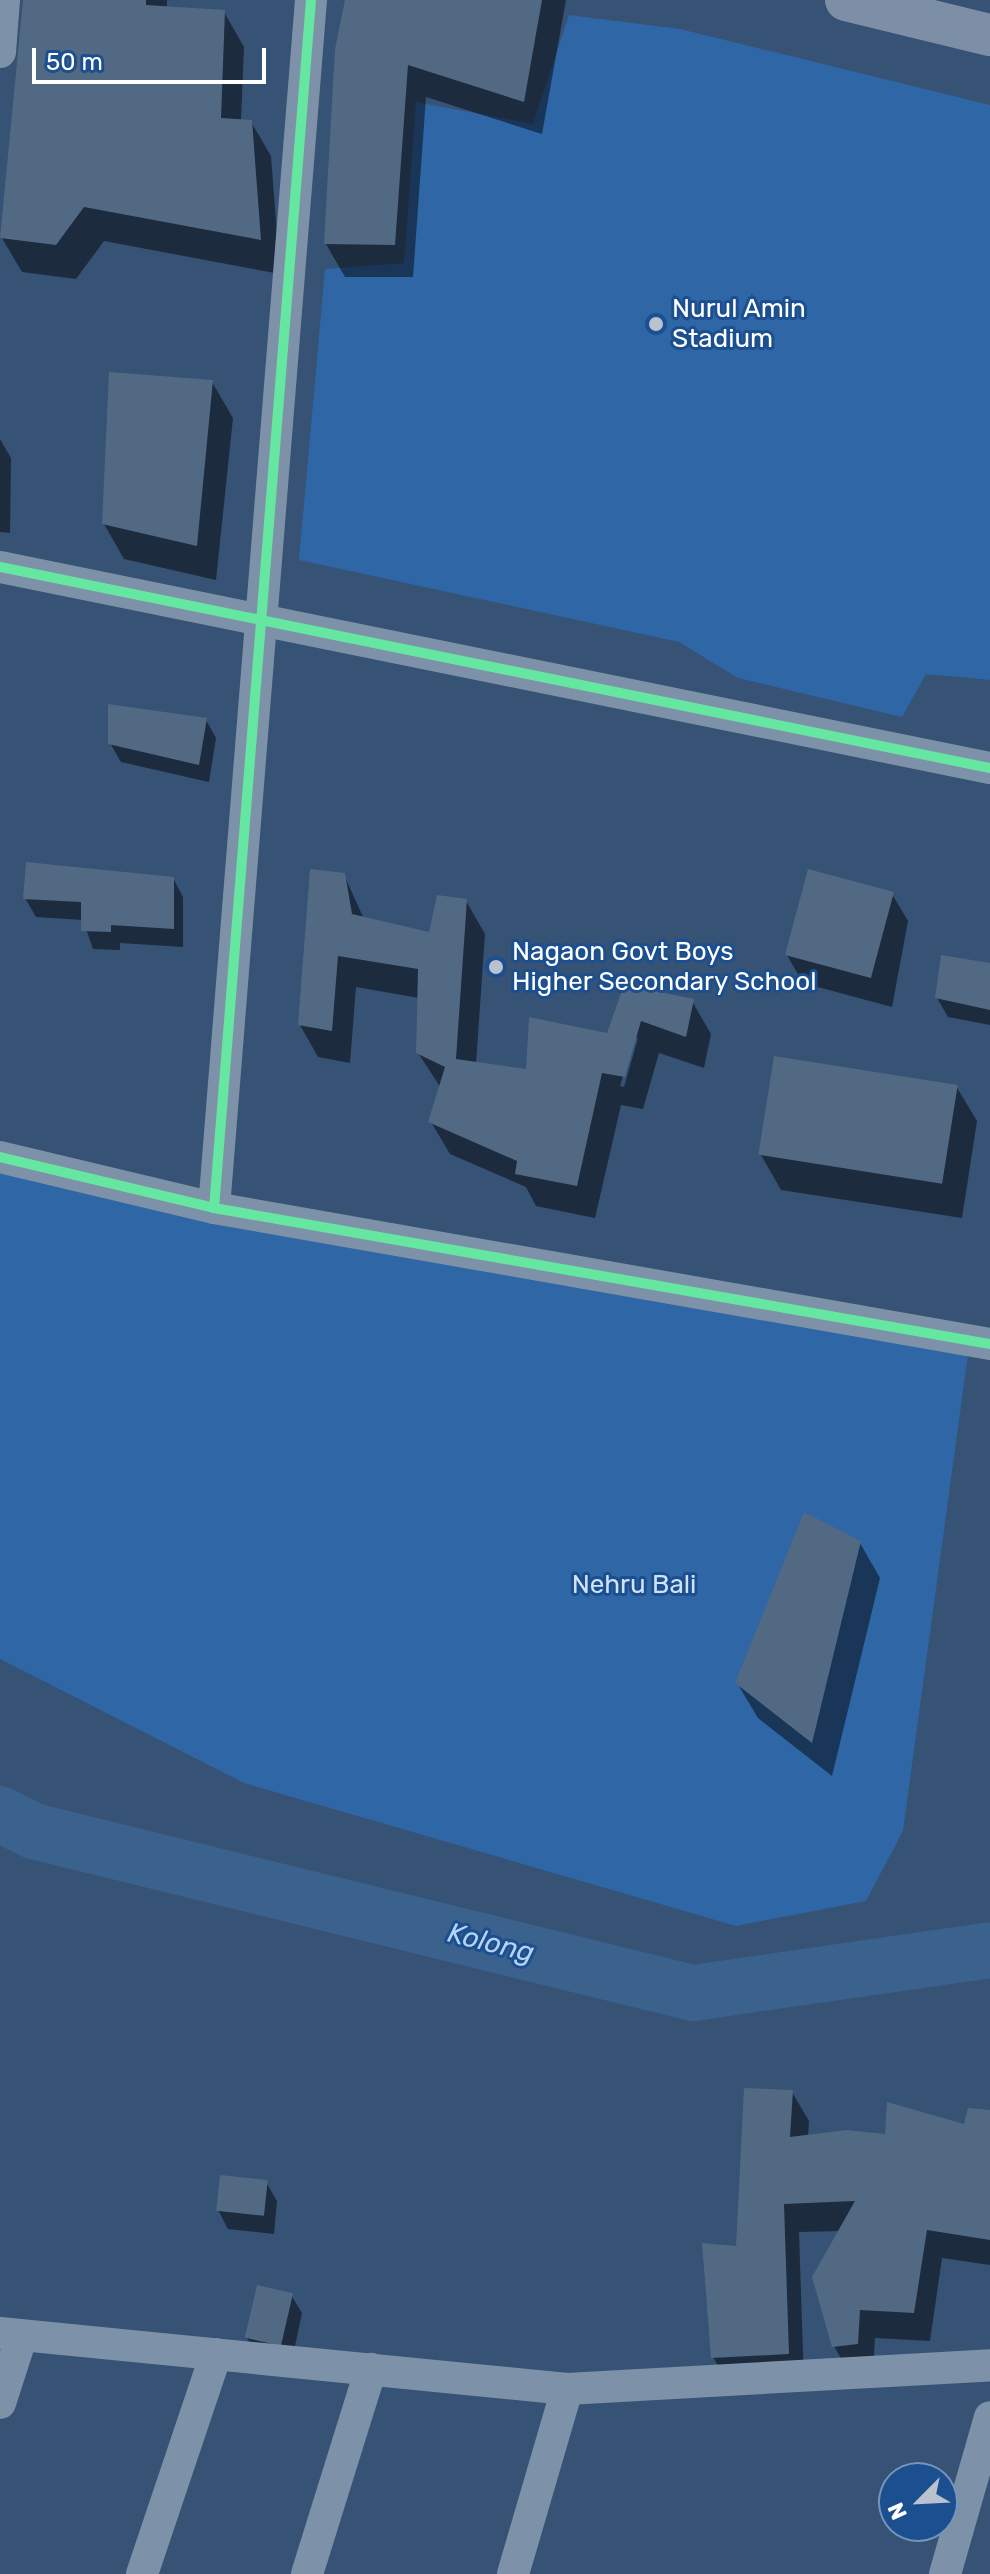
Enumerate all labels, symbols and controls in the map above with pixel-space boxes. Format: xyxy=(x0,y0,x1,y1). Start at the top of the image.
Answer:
scale bar xyxy=(36,32,270,82)
text: 50 m xyxy=(46,48,103,76)
place label: Nurul Amin Stadium xyxy=(672,293,807,354)
marker: Nurul Amin Stadium xyxy=(647,315,665,333)
place label: Nagaon Govt Boys Higher Secondary School xyxy=(512,936,818,998)
marker: Nagaon Govt Boys Higher Secondary School xyxy=(487,958,505,976)
park label: Nehru Bali xyxy=(572,1569,696,1601)
water label: Kolong xyxy=(444,1916,538,1970)
north arrow xyxy=(878,2462,958,2542)
text: N xyxy=(882,2498,913,2524)

